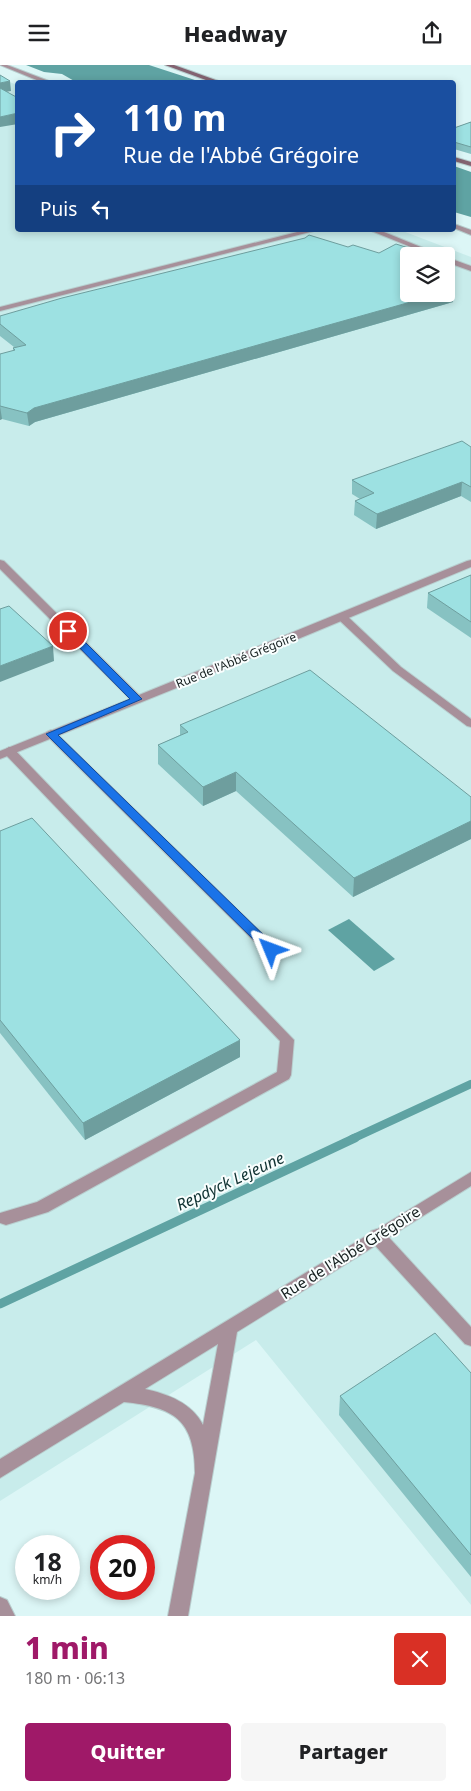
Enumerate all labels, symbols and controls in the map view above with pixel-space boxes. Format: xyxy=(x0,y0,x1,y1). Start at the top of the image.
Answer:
text: Headway xyxy=(184,18,287,48)
icon: menu xyxy=(25,19,53,47)
icon: share xyxy=(418,19,446,47)
text: 110 m xyxy=(123,94,226,141)
icon: right xyxy=(40,100,105,165)
text: Rue de l'Abbé Grégoire xyxy=(123,139,359,169)
icon: left xyxy=(87,195,115,223)
text: Puis xyxy=(40,196,77,222)
map controls xyxy=(400,247,455,302)
button: layers xyxy=(400,247,455,302)
pin xyxy=(47,610,89,652)
icon: arrive xyxy=(54,617,82,645)
street label: Rue de l'Abbé Grégoire xyxy=(173,628,299,692)
position arrow xyxy=(244,923,296,975)
water label: Repdyck Lejeune xyxy=(172,1146,288,1216)
street label: Rue de l'Abbé Grégoire xyxy=(276,1201,424,1303)
speed limit sign: 20 xyxy=(90,1535,155,1600)
text: 18 xyxy=(33,1544,62,1578)
text: km/h xyxy=(33,1571,62,1588)
text: 1 min xyxy=(25,1627,109,1668)
button: close xyxy=(394,1633,446,1685)
text: 180 m · 06:13 xyxy=(25,1667,125,1689)
button: Quitter xyxy=(25,1723,231,1781)
button: Partager xyxy=(241,1723,446,1781)

